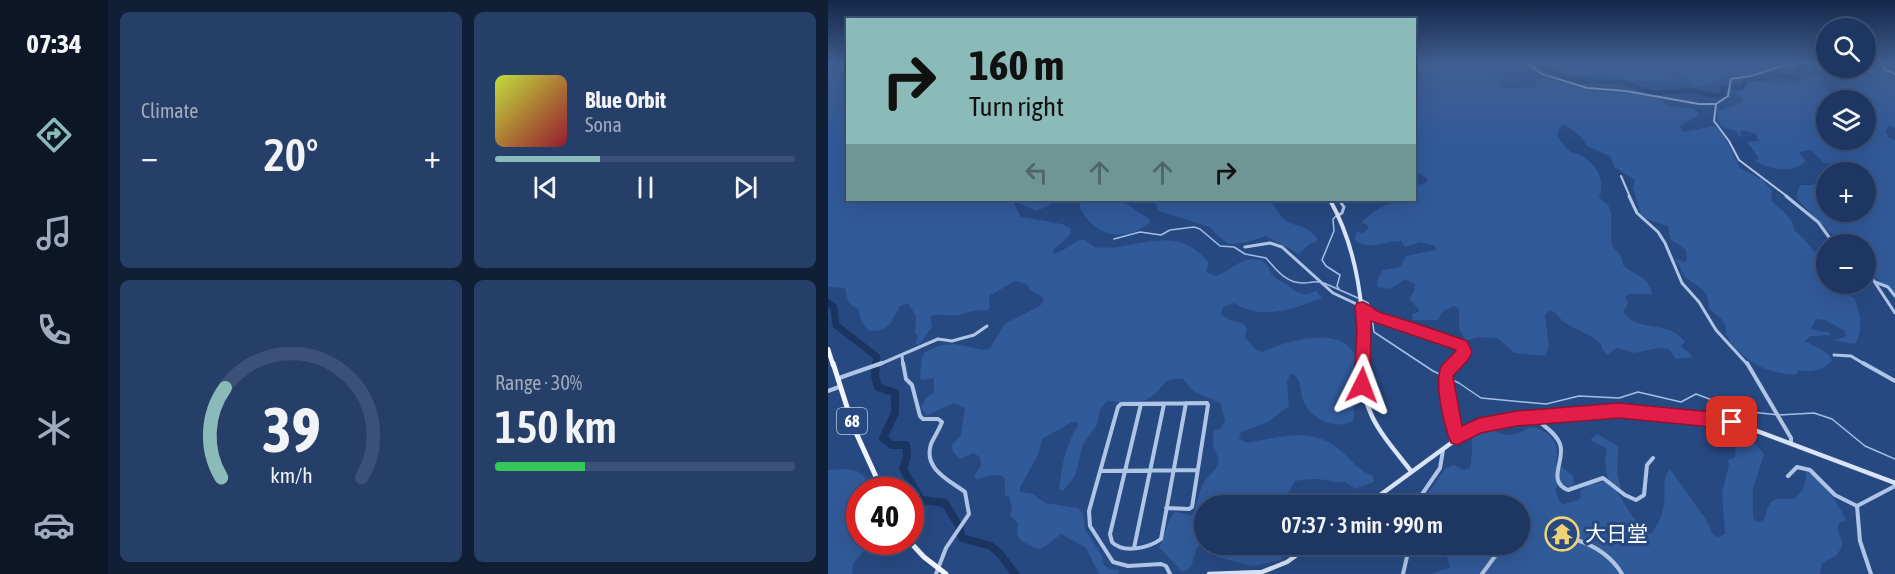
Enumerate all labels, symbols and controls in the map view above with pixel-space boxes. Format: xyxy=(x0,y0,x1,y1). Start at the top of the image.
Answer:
map controls xyxy=(1816,18,1876,294)
button: search xyxy=(1816,18,1876,78)
text: 07:34 xyxy=(26,28,82,59)
text: 160 m xyxy=(969,41,1064,89)
icon: right xyxy=(870,42,948,120)
text: Blue Orbit xyxy=(585,87,666,113)
button: layers xyxy=(1816,90,1876,150)
text: Turn right xyxy=(969,91,1064,122)
text: Climate xyxy=(141,99,198,122)
text: Sona xyxy=(585,113,622,136)
icon: directions xyxy=(33,114,75,156)
text: 20° xyxy=(264,129,318,181)
text: − xyxy=(141,137,158,175)
text: + xyxy=(424,137,441,175)
icon: left xyxy=(1020,156,1053,189)
icon: ahead xyxy=(1083,156,1116,189)
icon: ahead xyxy=(1146,156,1179,189)
icon: right xyxy=(1209,156,1242,189)
button: + xyxy=(1816,162,1876,222)
icon: previous xyxy=(529,171,562,204)
icon: pause xyxy=(629,171,662,204)
icon: next xyxy=(729,171,762,204)
icon: music xyxy=(33,212,75,254)
button: − xyxy=(1816,234,1876,294)
icon: phone xyxy=(33,309,75,351)
position arrow xyxy=(1330,353,1394,417)
text: Range · 30% xyxy=(495,371,582,394)
text: 39 xyxy=(262,394,320,465)
pin xyxy=(1706,396,1757,447)
text: 150 km xyxy=(495,401,617,453)
icon: arrive xyxy=(1715,405,1748,438)
icon: climate xyxy=(33,407,75,449)
road number: 68 xyxy=(837,408,867,434)
text: km/h xyxy=(270,463,312,488)
speed limit sign: 40 xyxy=(846,477,924,555)
icon: car xyxy=(33,504,75,546)
text: 07:37 · 3 min · 990 m xyxy=(1281,512,1443,538)
temple icon: 大日堂 xyxy=(1544,516,1580,552)
place label: 大日堂 xyxy=(1585,521,1648,545)

